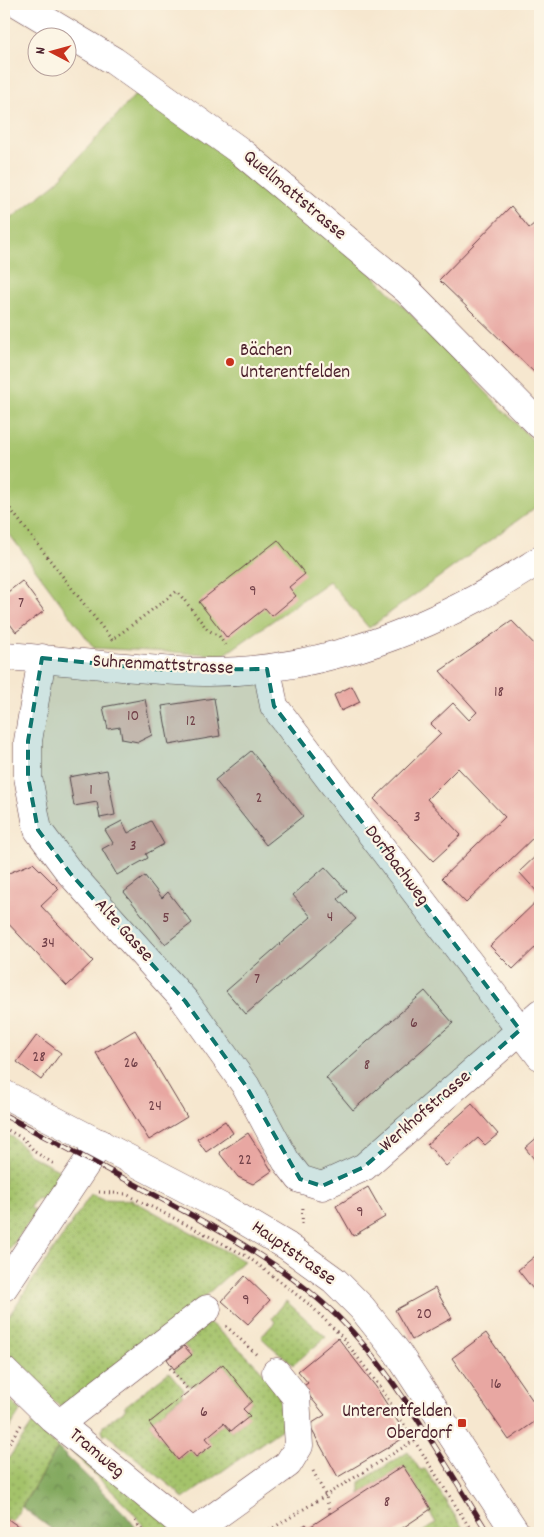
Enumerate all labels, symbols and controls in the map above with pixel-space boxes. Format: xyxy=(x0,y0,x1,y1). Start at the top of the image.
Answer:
north arrow xyxy=(28,28,78,78)
text: N xyxy=(31,46,51,55)
street label: Quellmattstrasse xyxy=(236,145,352,247)
place label: Bächen Unterentfelden xyxy=(240,338,350,387)
marker: Bächen Unterentfelden xyxy=(224,356,236,368)
house number: 9 xyxy=(249,580,257,603)
house number: 7 xyxy=(18,592,24,615)
street label: Suhrenmattstrasse xyxy=(92,649,234,683)
house number: 18 xyxy=(494,681,504,704)
house number: 10 xyxy=(127,705,139,728)
house number: 12 xyxy=(186,710,196,733)
house number: 1 xyxy=(89,779,93,802)
house number: 2 xyxy=(256,787,263,810)
house number: 3 xyxy=(413,806,421,829)
street label: Dorfbachweg xyxy=(357,820,435,912)
house number: 3 xyxy=(129,835,137,858)
street label: Alte Gasse xyxy=(87,893,159,969)
house number: 4 xyxy=(327,906,333,929)
house number: 5 xyxy=(162,907,170,930)
house number: 34 xyxy=(41,932,55,955)
house number: 7 xyxy=(254,968,260,991)
house number: 6 xyxy=(410,1012,418,1035)
house number: 28 xyxy=(32,1046,46,1069)
house number: 26 xyxy=(124,1052,139,1075)
house number: 8 xyxy=(364,1054,370,1077)
street label: Werkhofstrasse xyxy=(374,1065,478,1159)
house number: 24 xyxy=(148,1095,162,1118)
house number: 22 xyxy=(238,1149,252,1172)
house number: 9 xyxy=(356,1201,364,1224)
street label: Hauptstrasse xyxy=(245,1215,341,1293)
house number: 9 xyxy=(242,1289,250,1312)
house number: 20 xyxy=(416,1303,432,1326)
house number: 16 xyxy=(490,1373,502,1396)
place label: Unterentfelden Oberdorf xyxy=(342,1399,453,1448)
house number: 6 xyxy=(200,1401,208,1424)
marker: Unterentfelden Oberdorf xyxy=(456,1417,468,1429)
street label: Tramweg xyxy=(62,1423,130,1485)
house number: 8 xyxy=(384,1491,390,1514)

